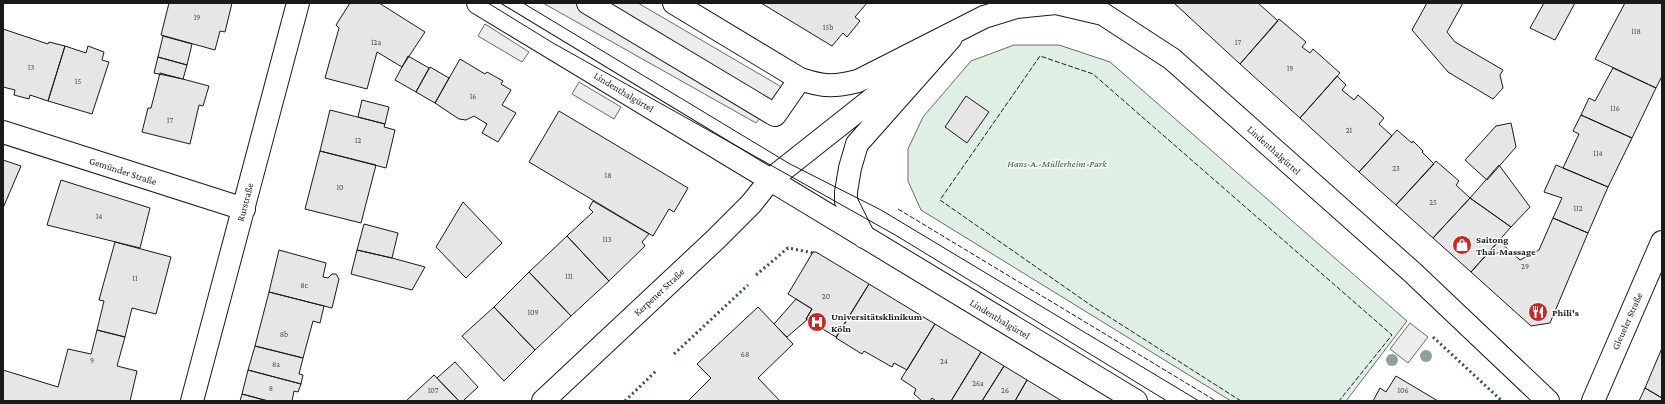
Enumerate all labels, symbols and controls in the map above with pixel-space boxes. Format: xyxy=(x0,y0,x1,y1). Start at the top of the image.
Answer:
house number: 19 xyxy=(194,13,200,22)
house number: 15b xyxy=(823,23,833,32)
house number: 118 xyxy=(1631,27,1641,36)
house number: 12a xyxy=(371,38,381,47)
house number: 17 xyxy=(1235,38,1241,47)
house number: 13 xyxy=(28,63,34,72)
house number: 19 xyxy=(1287,64,1293,73)
street label: Lindenthalgürtel xyxy=(592,70,656,114)
house number: 15 xyxy=(75,77,81,86)
house number: 16 xyxy=(470,92,476,101)
house number: 116 xyxy=(1610,104,1620,113)
house number: 17 xyxy=(167,116,173,125)
street label: Lindenthalgürtel xyxy=(1245,123,1303,177)
house number: 21 xyxy=(1346,126,1353,135)
house number: 12 xyxy=(355,136,361,145)
house number: 114 xyxy=(1593,149,1603,158)
street label: Gemünder Straße xyxy=(88,155,159,187)
park label: Hans-A.-Müllerheim-Park xyxy=(1007,158,1107,169)
house number: 23 xyxy=(1392,164,1400,173)
house number: 18 xyxy=(605,171,611,180)
street label: Rurstraße xyxy=(235,181,256,222)
house number: 10 xyxy=(336,183,344,192)
house number: 25 xyxy=(1429,198,1437,207)
house number: 112 xyxy=(1573,204,1583,213)
house number: 14 xyxy=(96,212,102,221)
shop icon: Saitong Thai-Massage xyxy=(1451,234,1473,256)
place label: Saitong Thai-Massage xyxy=(1476,234,1536,257)
house number: 113 xyxy=(602,235,612,244)
house number: 29 xyxy=(1521,262,1529,271)
street label: Kerpener Straße xyxy=(632,266,687,318)
house number: 111 xyxy=(565,272,573,281)
house number: 11 xyxy=(132,274,138,283)
house number: 8c xyxy=(300,281,308,290)
street label: Gleueler Straße xyxy=(1609,290,1645,351)
house number: 20 xyxy=(822,292,831,301)
street label: Lindenthalgürtel xyxy=(968,297,1032,341)
restaurant icon: Phili's xyxy=(1527,301,1549,323)
place label: Phili's xyxy=(1552,307,1579,318)
house number: 109 xyxy=(527,308,539,317)
hospital icon: Universitätsklinikum Köln xyxy=(806,311,828,333)
place label: Universitätsklinikum Köln xyxy=(831,311,923,334)
house number: 8b xyxy=(280,330,288,339)
house number: 68 xyxy=(741,350,749,359)
house number: 9 xyxy=(90,356,94,365)
house number: 24 xyxy=(940,357,948,366)
house number: 8a xyxy=(272,360,280,369)
house number: 26a xyxy=(972,379,984,388)
house number: 8 xyxy=(269,384,273,393)
house number: 107 xyxy=(428,386,439,395)
house number: 26 xyxy=(1001,386,1009,395)
house number: 106 xyxy=(1397,386,1409,395)

